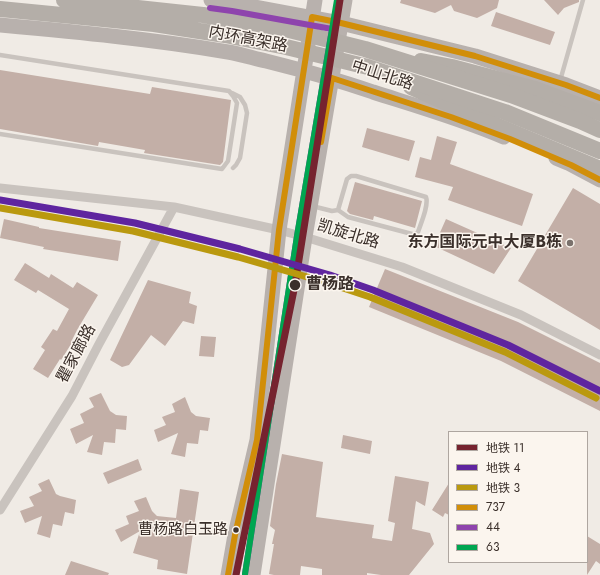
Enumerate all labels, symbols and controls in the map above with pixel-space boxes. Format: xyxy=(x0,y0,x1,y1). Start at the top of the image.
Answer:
street label: 内环高架路 xyxy=(207,23,289,57)
street label: 中山北路 xyxy=(349,57,415,95)
street label: 凯旋北路 xyxy=(315,216,381,254)
place label: 东方国际元中大厦B栋 xyxy=(407,233,562,253)
marker: 东方国际元中大厦B栋 xyxy=(565,238,575,248)
place label: 曹杨路 xyxy=(306,275,354,295)
marker: 曹杨路 xyxy=(288,278,302,292)
street label: 瞿家廊路 xyxy=(54,321,100,387)
legend xyxy=(448,431,588,563)
text: 地铁 11 xyxy=(486,439,524,457)
text: 地铁 4 xyxy=(486,459,521,477)
text: 地铁 3 xyxy=(486,479,520,497)
text: 737 xyxy=(486,498,505,516)
text: 44 xyxy=(486,518,500,536)
place label: 曹杨路白玉路 xyxy=(138,521,228,539)
marker: 曹杨路白玉路 xyxy=(231,525,241,535)
text: 63 xyxy=(486,538,499,556)

